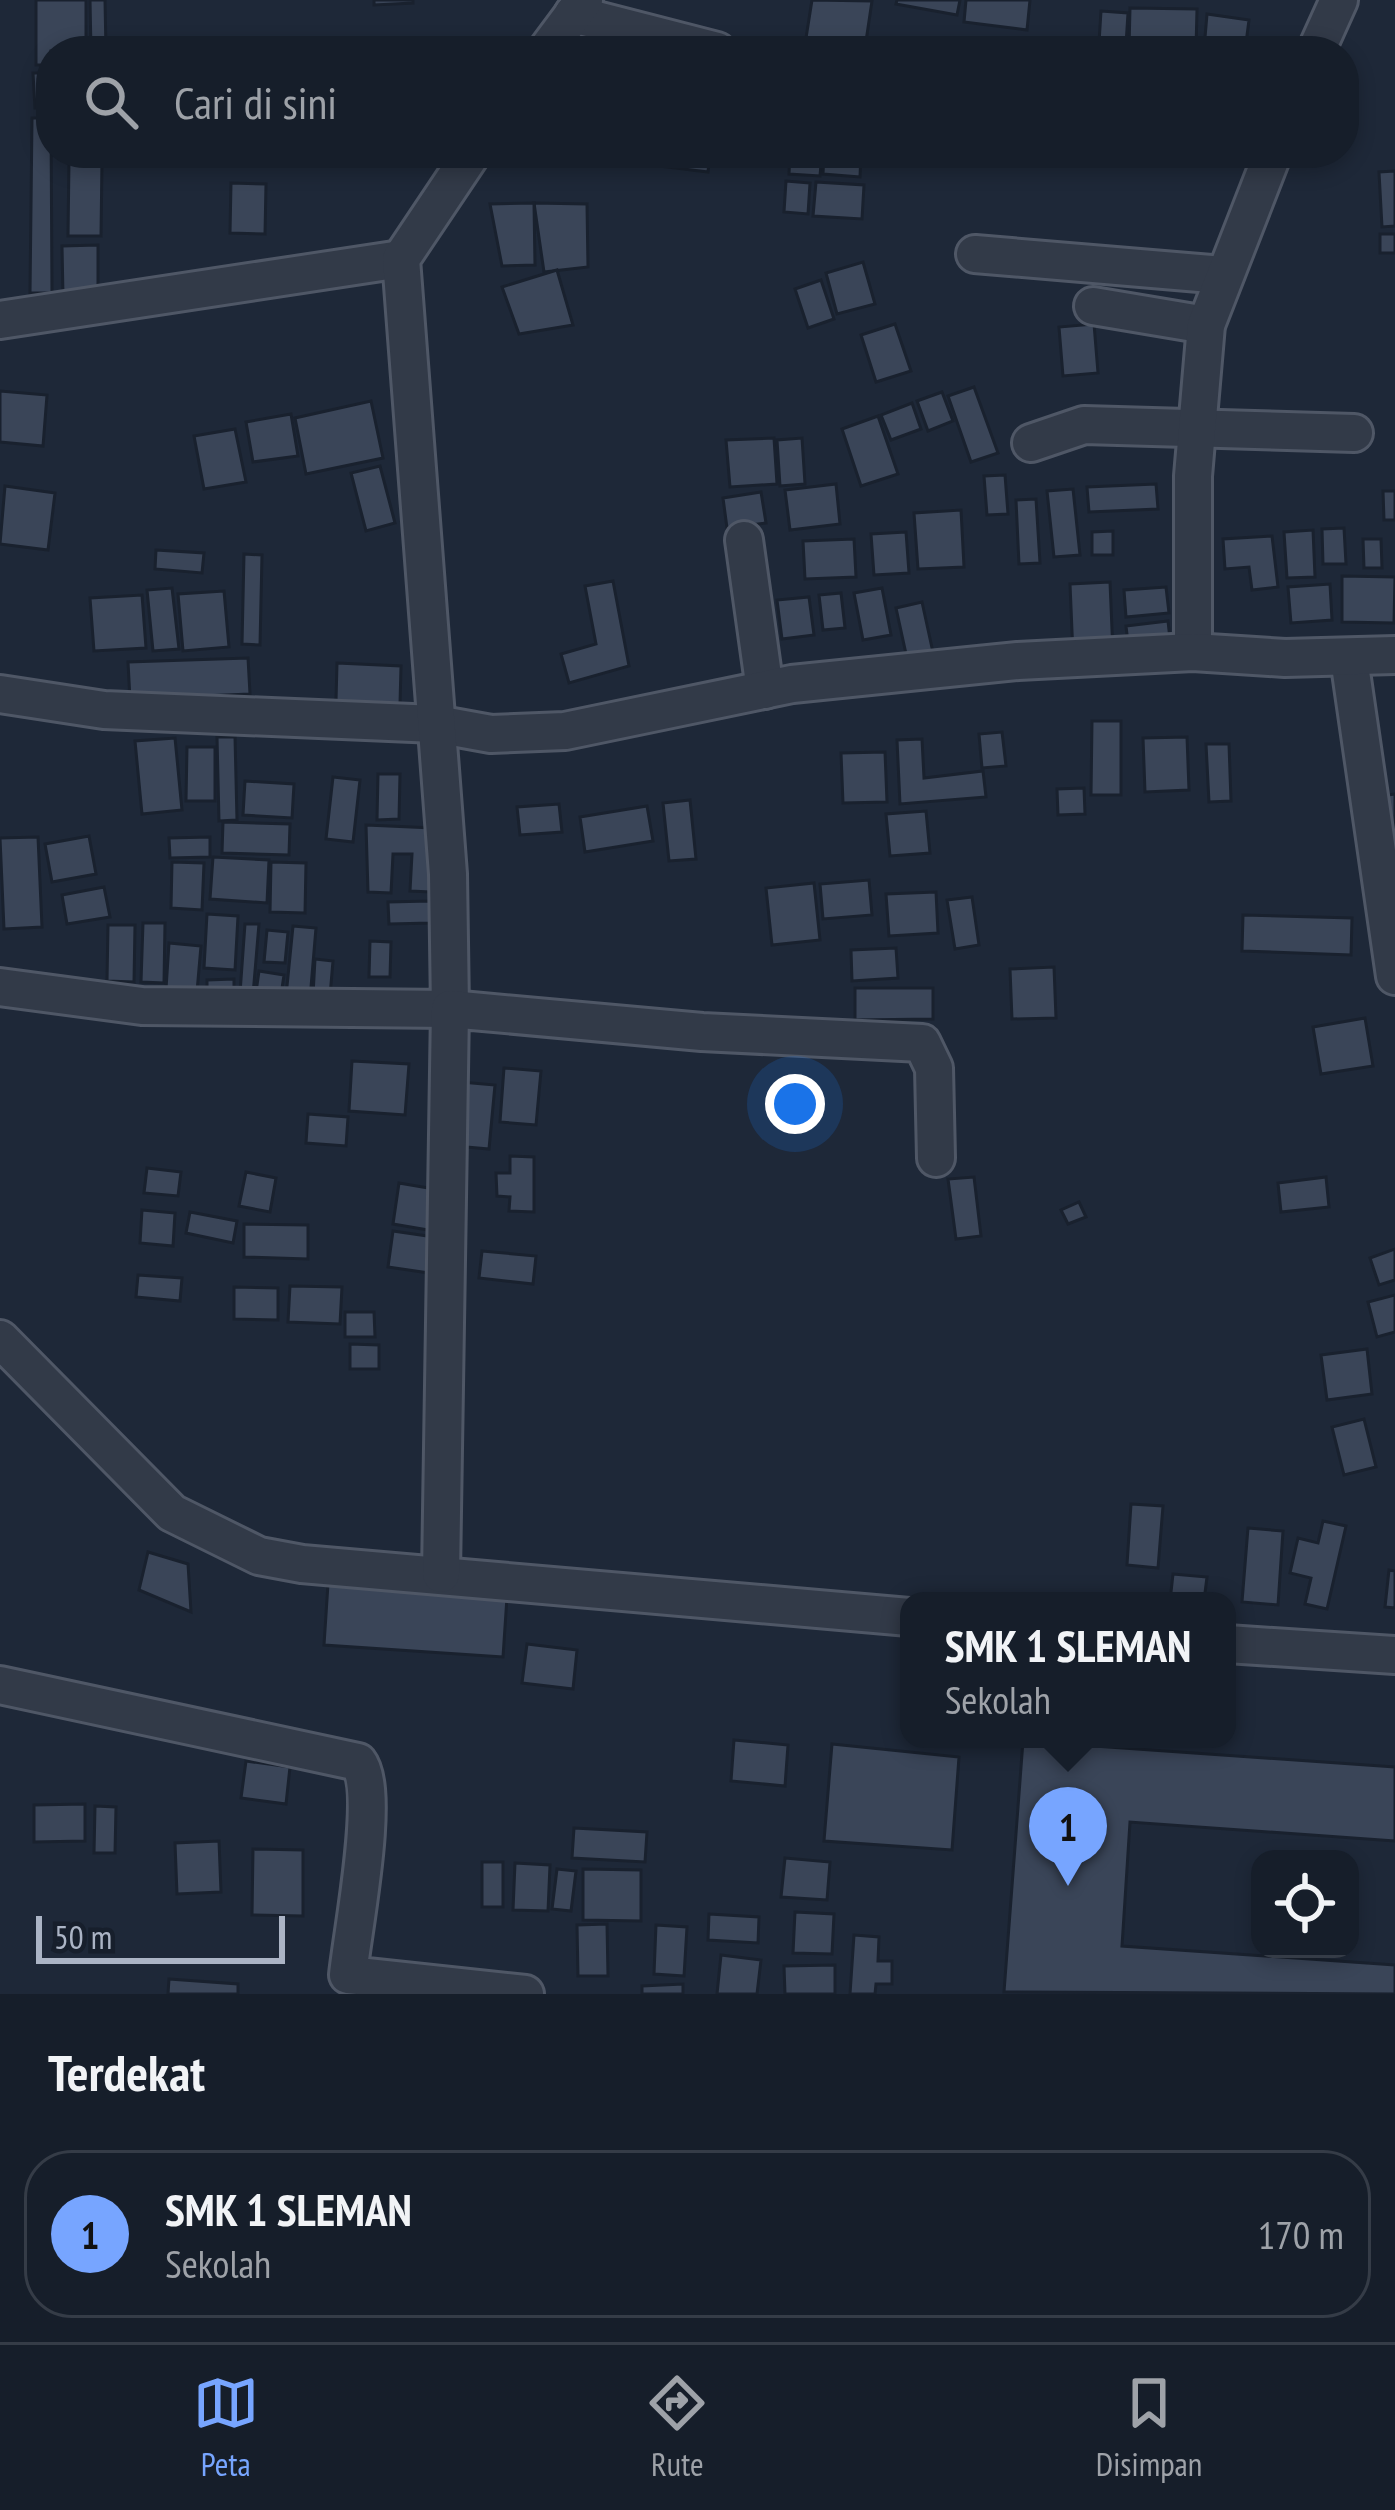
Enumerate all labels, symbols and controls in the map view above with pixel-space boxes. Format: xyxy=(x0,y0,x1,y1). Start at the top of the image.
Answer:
search box xyxy=(36,36,1359,168)
icon: search xyxy=(78,69,144,135)
text: Cari di sini xyxy=(174,73,337,131)
your location xyxy=(765,1074,825,1134)
popup xyxy=(900,1592,1236,1748)
text: SMK 1 SLEMAN xyxy=(945,1616,1191,1674)
text: Sekolah xyxy=(945,1674,1051,1725)
pin: 1 xyxy=(1029,1787,1107,1886)
map controls xyxy=(1251,1850,1359,1958)
button: locate xyxy=(1251,1850,1359,1958)
scale bar xyxy=(36,1910,285,1963)
text: 50 m xyxy=(54,1915,112,1958)
text: Terdekat xyxy=(48,2039,205,2105)
text: SMK 1 SLEMAN xyxy=(165,2180,412,2238)
text: 1 xyxy=(81,2209,99,2260)
text: 170 m xyxy=(1258,2209,1344,2260)
text: Sekolah xyxy=(165,2238,271,2289)
tab: Peta xyxy=(193,2370,259,2485)
tab: Rute xyxy=(644,2370,710,2485)
tab: Disimpan xyxy=(1096,2370,1202,2485)

